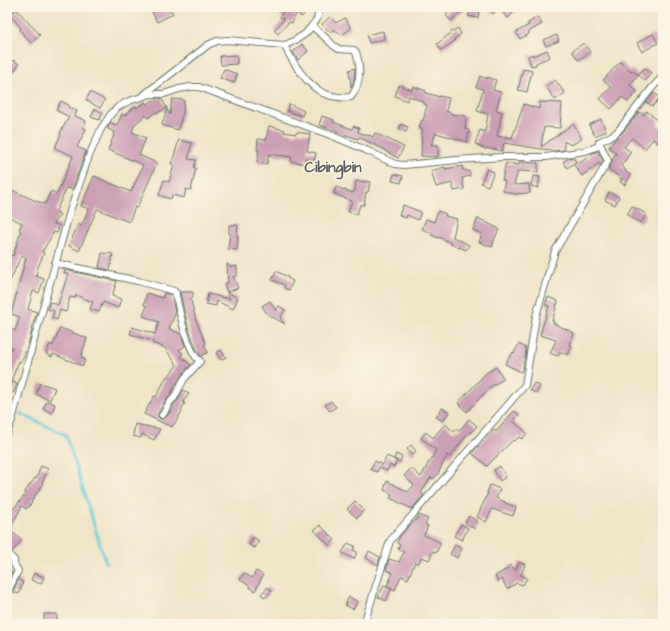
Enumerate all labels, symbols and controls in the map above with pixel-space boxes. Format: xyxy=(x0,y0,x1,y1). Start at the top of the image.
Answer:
district label: Cibingbin xyxy=(304,157,362,180)

